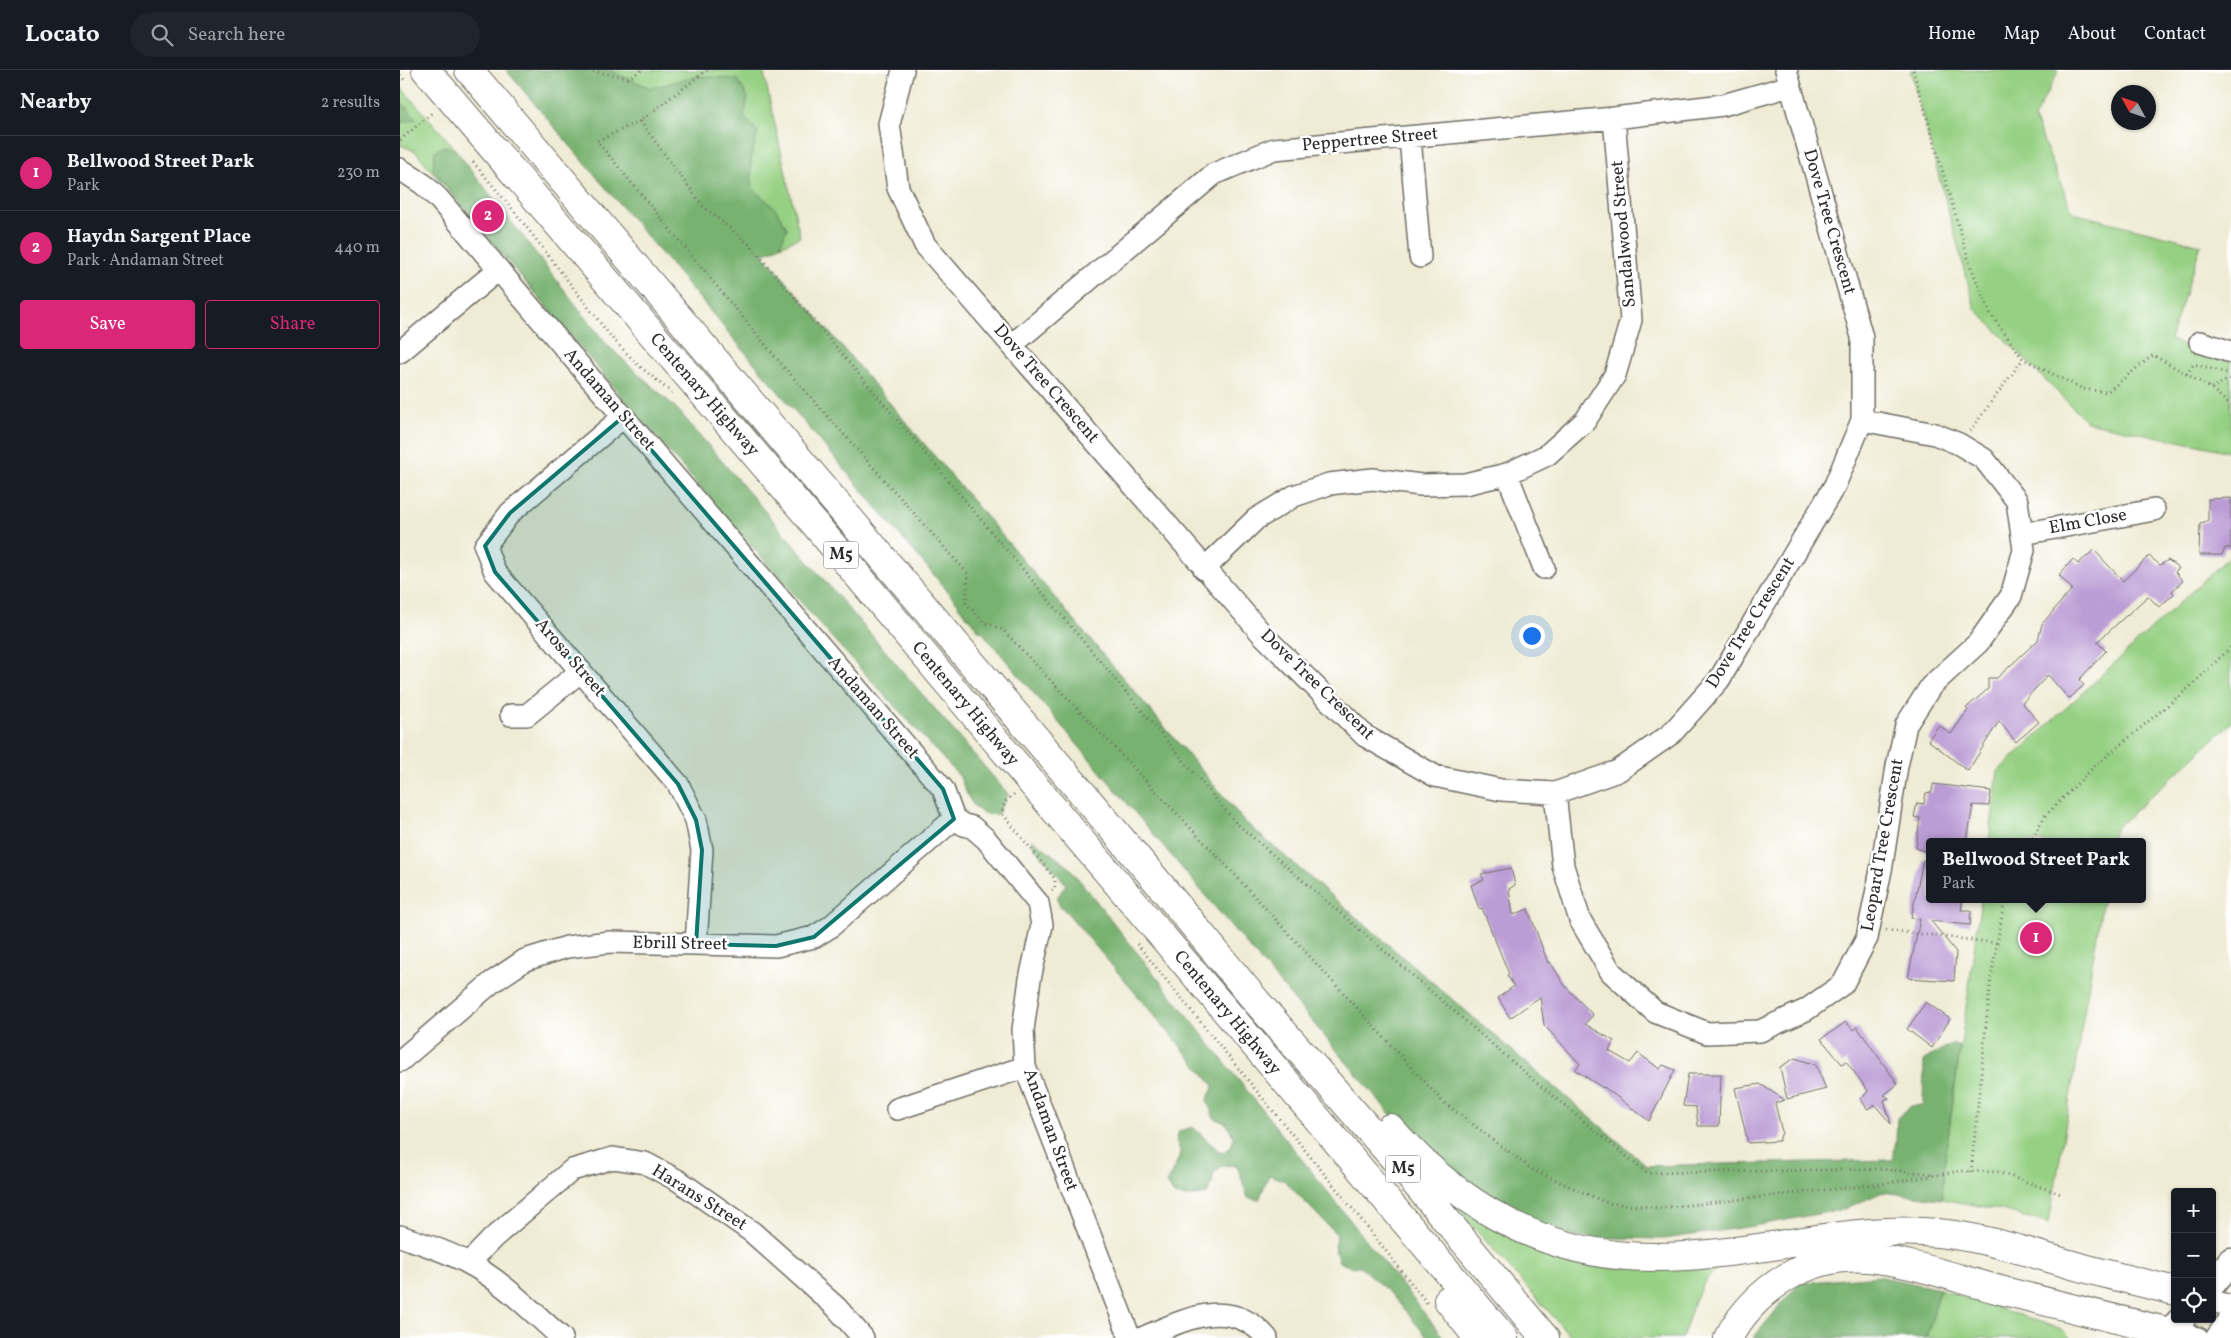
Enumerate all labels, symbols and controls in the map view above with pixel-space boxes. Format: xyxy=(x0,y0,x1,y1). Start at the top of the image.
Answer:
search box xyxy=(130,12,480,57)
text: Locato xyxy=(25,18,100,52)
icon: search xyxy=(148,21,176,49)
text: Search here xyxy=(188,22,285,48)
text: Home xyxy=(1928,22,1976,47)
text: Map xyxy=(2004,22,2040,47)
text: About xyxy=(2068,22,2116,47)
text: Contact xyxy=(2144,22,2206,47)
north arrow xyxy=(2111,85,2156,130)
text: Nearby xyxy=(20,88,91,117)
text: 2 results xyxy=(321,92,380,114)
street label: Peppertree Street xyxy=(1301,122,1439,158)
street label: Dove Tree Crescent xyxy=(1796,146,1862,298)
text: Bellwood Street Park xyxy=(67,149,254,175)
street label: Sandalwood Street xyxy=(1605,159,1643,309)
text: 1 xyxy=(33,162,39,184)
text: 230 m xyxy=(337,162,380,184)
text: Park xyxy=(67,175,100,197)
pin: 2 xyxy=(472,197,504,235)
text: Haydn Sargent Place xyxy=(67,224,251,250)
text: 2 xyxy=(32,237,40,259)
text: 440 m xyxy=(334,237,380,259)
text: Park · Andaman Street xyxy=(67,250,224,272)
button: Save xyxy=(20,300,195,349)
button: Share xyxy=(205,300,380,349)
street label: Dove Tree Crescent xyxy=(987,319,1105,449)
street label: Centenary Highway xyxy=(643,328,765,462)
street label: Andaman Street xyxy=(557,343,661,457)
street label: Elm Close xyxy=(2047,503,2129,541)
road number: M5 xyxy=(824,542,858,568)
street label: Dove Tree Crescent xyxy=(1700,552,1802,694)
street label: Arosa Street xyxy=(529,613,611,703)
your location xyxy=(1519,623,1545,649)
street label: Dove Tree Crescent xyxy=(1254,624,1380,746)
street label: Centenary Highway xyxy=(905,636,1025,772)
street label: Andaman Street xyxy=(821,651,925,765)
street label: Leopard Tree Crescent xyxy=(1855,756,1911,934)
popup xyxy=(1926,838,2146,903)
text: Bellwood Street Park xyxy=(1942,847,2130,873)
text: Park xyxy=(1942,873,1975,895)
pin: 1 xyxy=(2020,919,2052,957)
street label: Ebrill Street xyxy=(632,931,728,957)
street label: Centenary Highway xyxy=(1167,945,1287,1081)
street label: Andaman Street xyxy=(1016,1065,1084,1195)
road number: M5 xyxy=(1386,1156,1420,1182)
street label: Harans Street xyxy=(646,1159,752,1237)
map controls xyxy=(2171,1188,2216,1323)
button: + xyxy=(2171,1188,2216,1233)
button: − xyxy=(2171,1233,2216,1278)
button: locate xyxy=(2171,1278,2216,1323)

